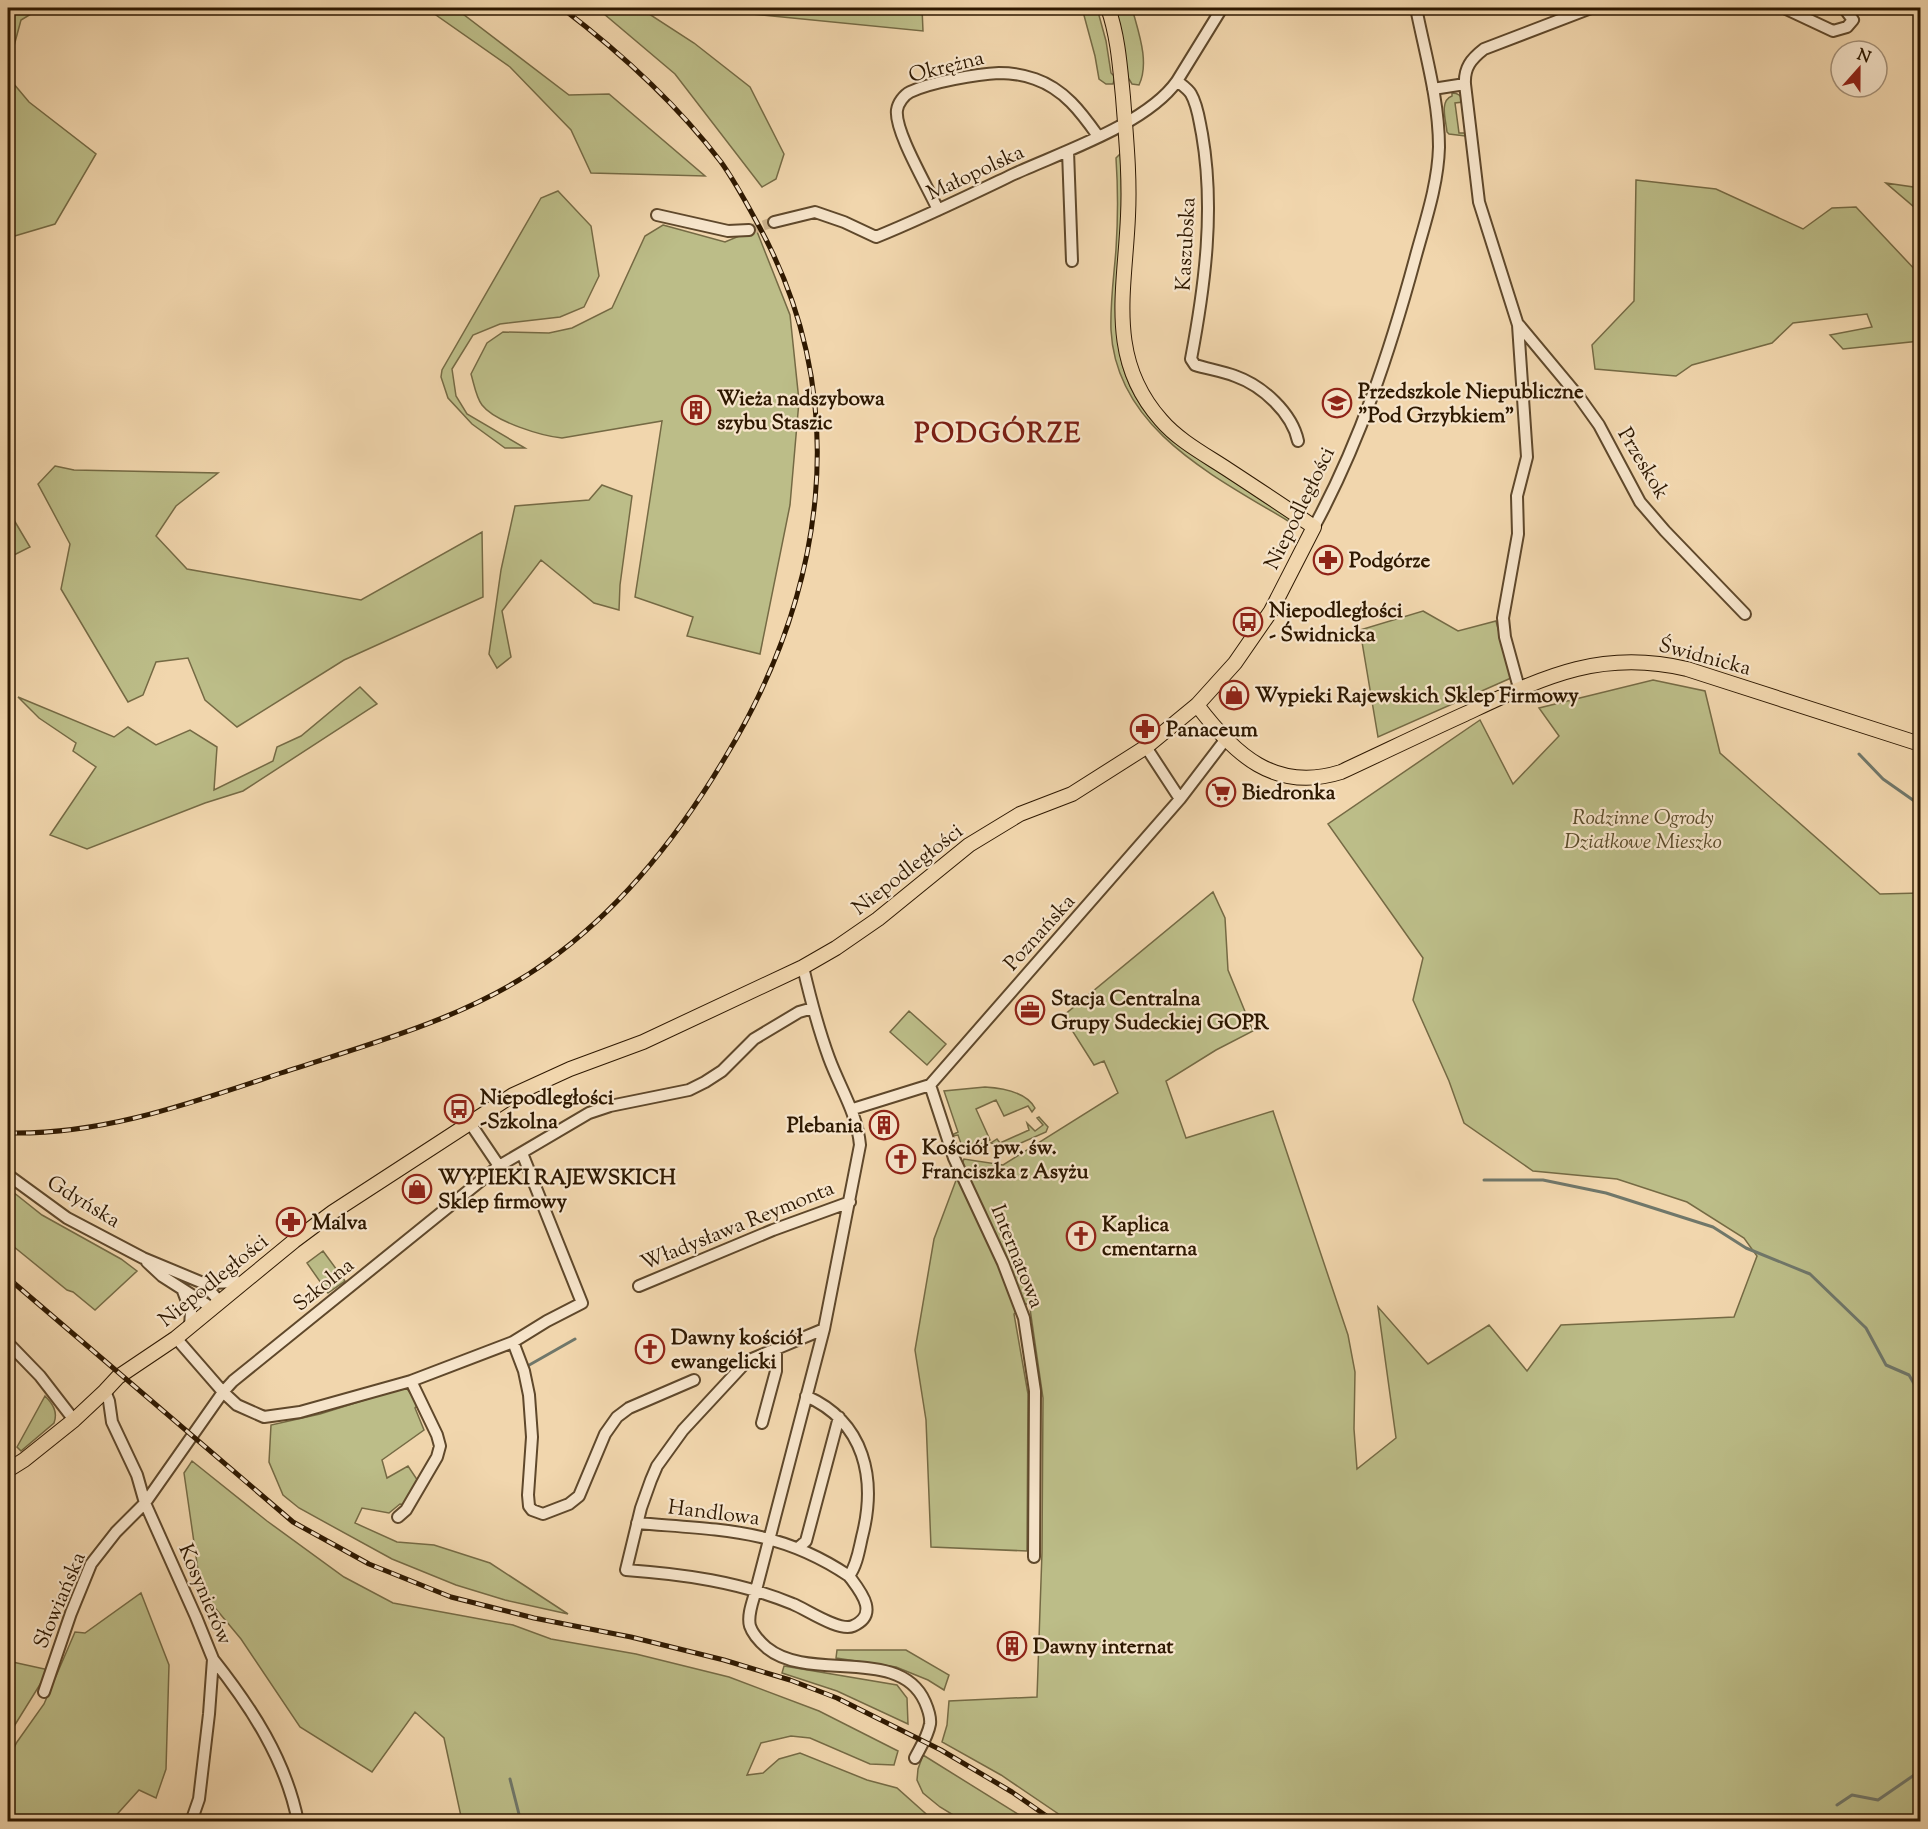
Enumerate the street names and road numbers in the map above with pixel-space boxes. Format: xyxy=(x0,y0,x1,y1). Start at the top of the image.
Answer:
street label: Okrężna xyxy=(906,44,988,92)
street label: Małopolska xyxy=(922,138,1030,209)
street label: Kaszubska xyxy=(1170,196,1204,292)
street label: Przeskok xyxy=(1609,422,1676,506)
street label: Niepodległości xyxy=(1258,442,1344,576)
street label: Świdnicka xyxy=(1655,631,1754,685)
street label: Niepodległości xyxy=(846,818,970,924)
street label: Poznańska xyxy=(998,888,1083,978)
street label: Gdyńska xyxy=(40,1169,126,1237)
street label: Władysława Reymonta xyxy=(637,1174,839,1279)
street label: Internatowa xyxy=(982,1200,1051,1313)
street label: Niepodległości xyxy=(153,1228,276,1335)
street label: Szkolna xyxy=(287,1251,361,1320)
street label: Handlowa xyxy=(666,1493,762,1535)
street label: Kosynierów xyxy=(169,1540,239,1650)
street label: Słowiańska xyxy=(27,1548,95,1654)

